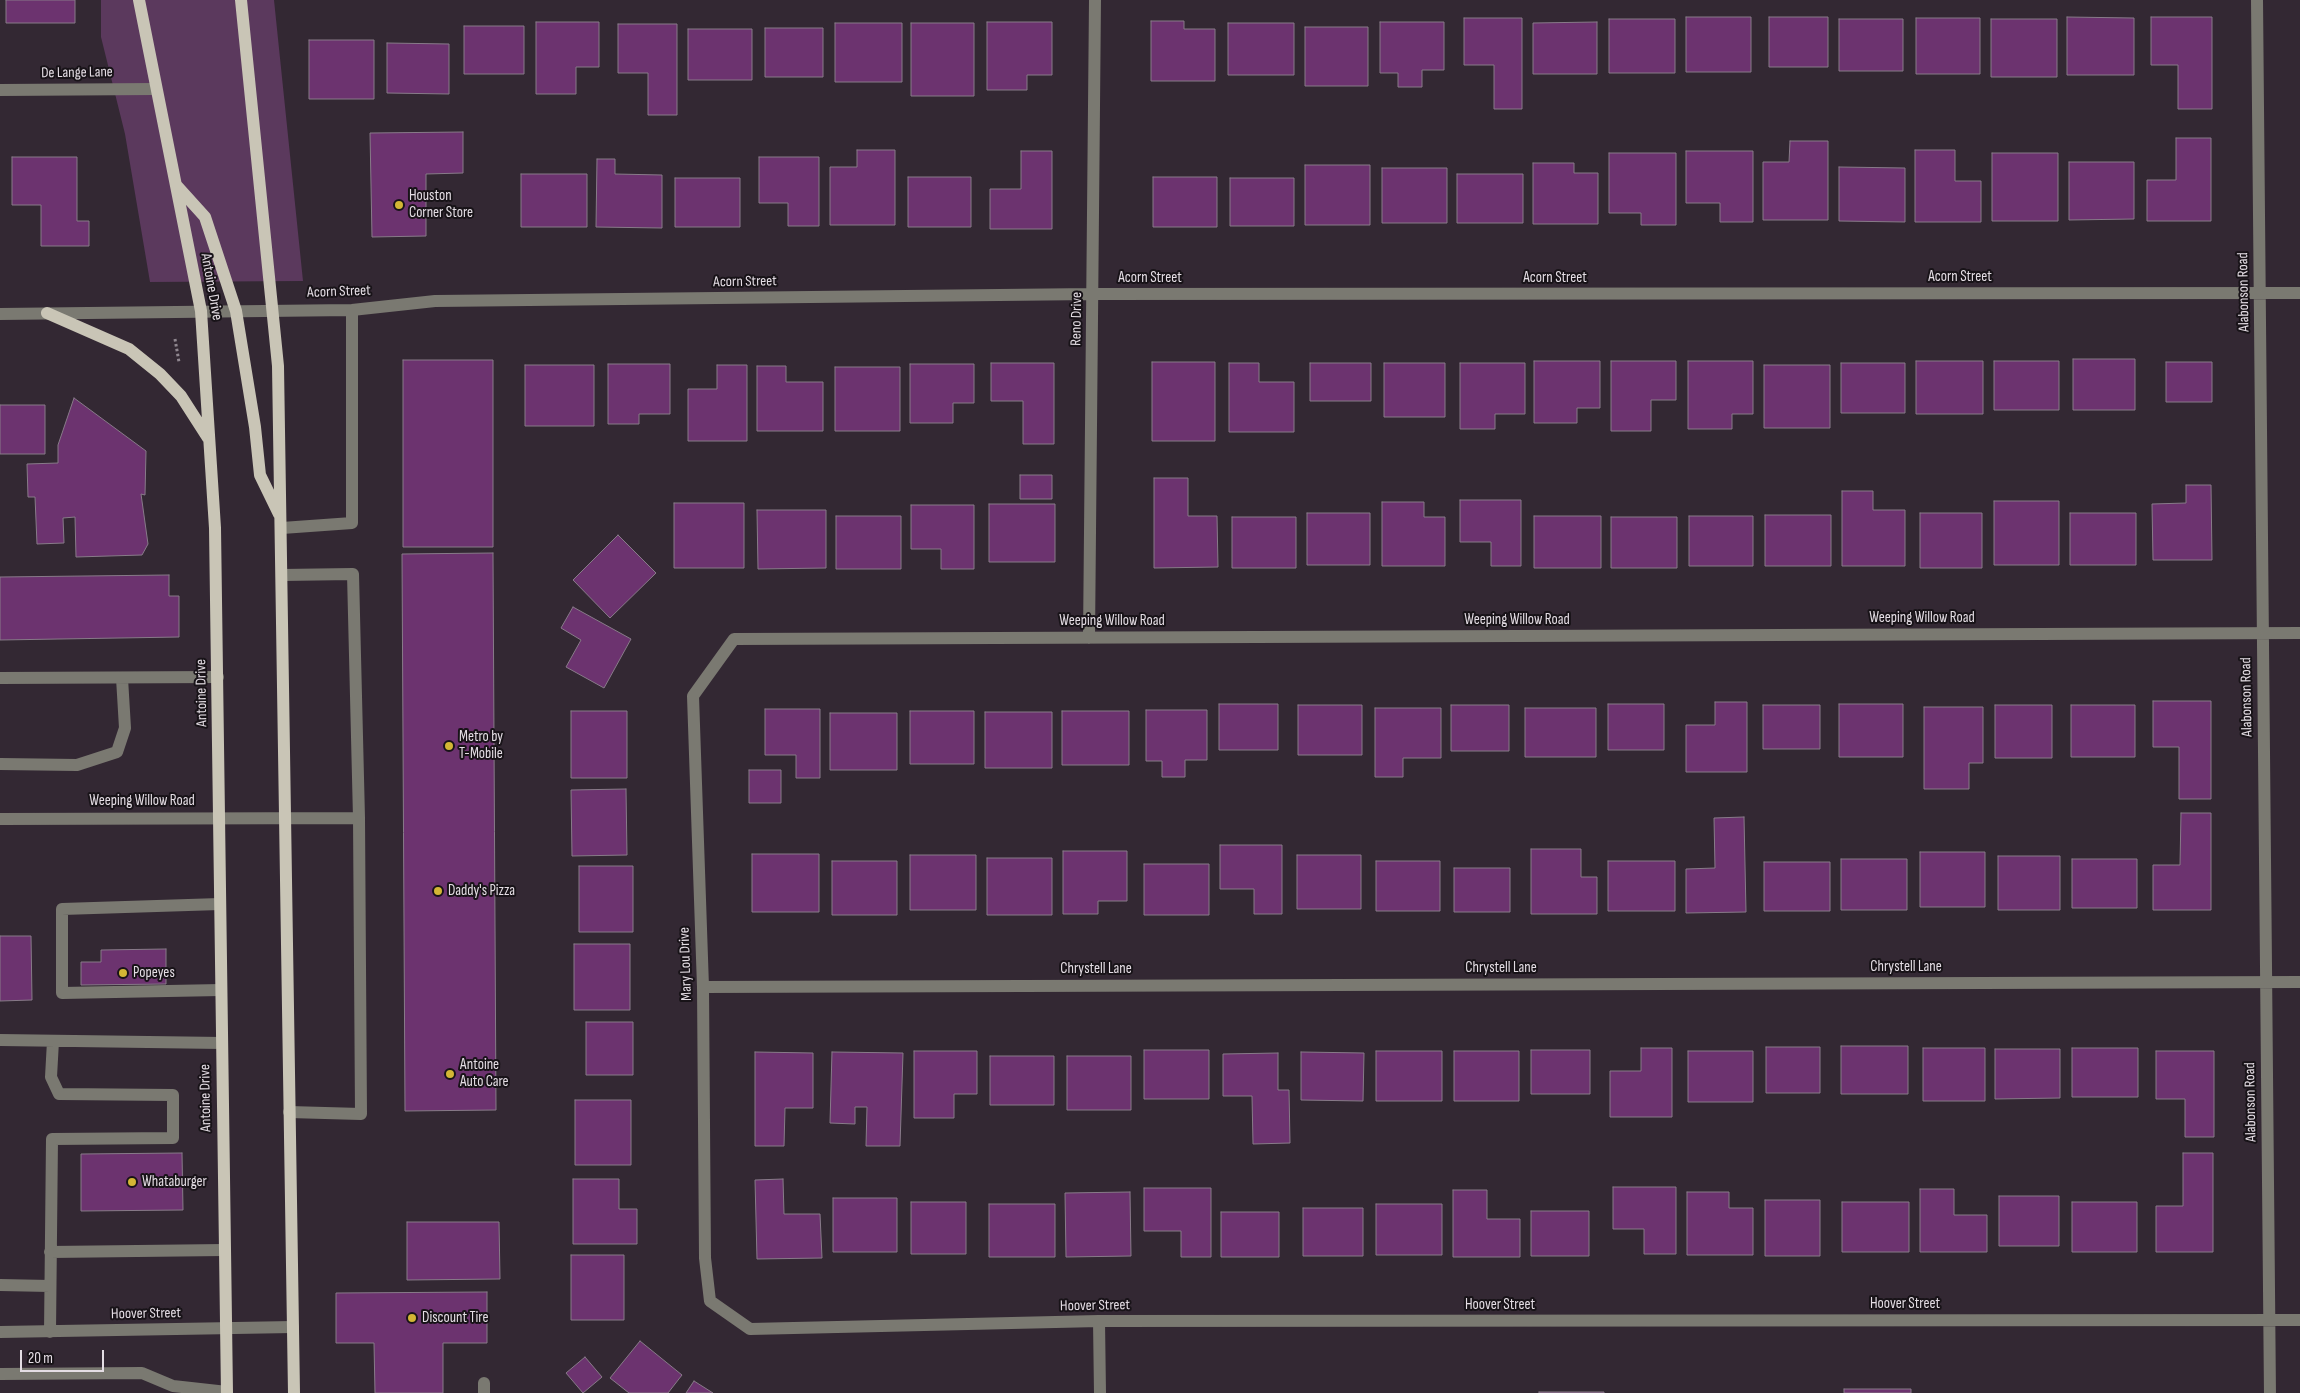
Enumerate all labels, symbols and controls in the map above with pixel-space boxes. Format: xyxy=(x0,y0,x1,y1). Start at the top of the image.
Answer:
street label: De Lange Lane xyxy=(41,63,113,83)
place label: Houston Corner Store xyxy=(409,187,473,222)
marker: Houston Corner Store xyxy=(393,199,405,211)
street label: Antoine Drive xyxy=(196,252,226,322)
street label: Alabonson Road xyxy=(2234,252,2254,332)
street label: Acorn Street xyxy=(1928,268,1992,286)
street label: Acorn Street xyxy=(1118,269,1182,287)
street label: Acorn Street xyxy=(1523,269,1587,287)
street label: Acorn Street xyxy=(713,272,777,292)
street label: Acorn Street xyxy=(307,282,371,302)
street label: Reno Drive xyxy=(1068,292,1086,346)
street label: Weeping Willow Road xyxy=(1869,609,1975,627)
street label: Weeping Willow Road xyxy=(1464,611,1570,629)
street label: Weeping Willow Road xyxy=(1059,612,1165,630)
street label: Alabonson Road xyxy=(2237,657,2257,737)
street label: Antoine Drive xyxy=(192,659,212,727)
place label: Metro by T-Mobile xyxy=(459,728,503,763)
marker: Metro by T-Mobile xyxy=(443,740,455,752)
street label: Weeping Willow Road xyxy=(89,792,195,810)
place label: Daddy's Pizza xyxy=(448,882,515,900)
marker: Daddy's Pizza xyxy=(432,885,444,897)
street label: Mary Lou Drive xyxy=(676,927,696,1001)
street label: Chrystell Lane xyxy=(1870,958,1942,976)
street label: Chrystell Lane xyxy=(1465,959,1537,977)
street label: Chrystell Lane xyxy=(1060,960,1132,978)
place label: Popeyes xyxy=(133,964,175,982)
marker: Popeyes xyxy=(117,967,129,979)
place label: Antoine Auto Care xyxy=(460,1056,509,1091)
street label: Alabonson Road xyxy=(2241,1062,2261,1142)
street label: Antoine Drive xyxy=(196,1064,216,1132)
marker: Antoine Auto Care xyxy=(444,1068,456,1080)
place label: Whataburger xyxy=(142,1173,207,1191)
marker: Whataburger xyxy=(126,1176,138,1188)
street label: Hoover Street xyxy=(1870,1295,1940,1313)
street label: Hoover Street xyxy=(1060,1296,1130,1316)
street label: Hoover Street xyxy=(1465,1296,1535,1314)
street label: Hoover Street xyxy=(111,1304,181,1324)
place label: Discount Tire xyxy=(422,1309,488,1327)
marker: Discount Tire xyxy=(406,1312,418,1324)
scale bar xyxy=(22,1340,106,1372)
text: 20 m xyxy=(28,1349,53,1368)

